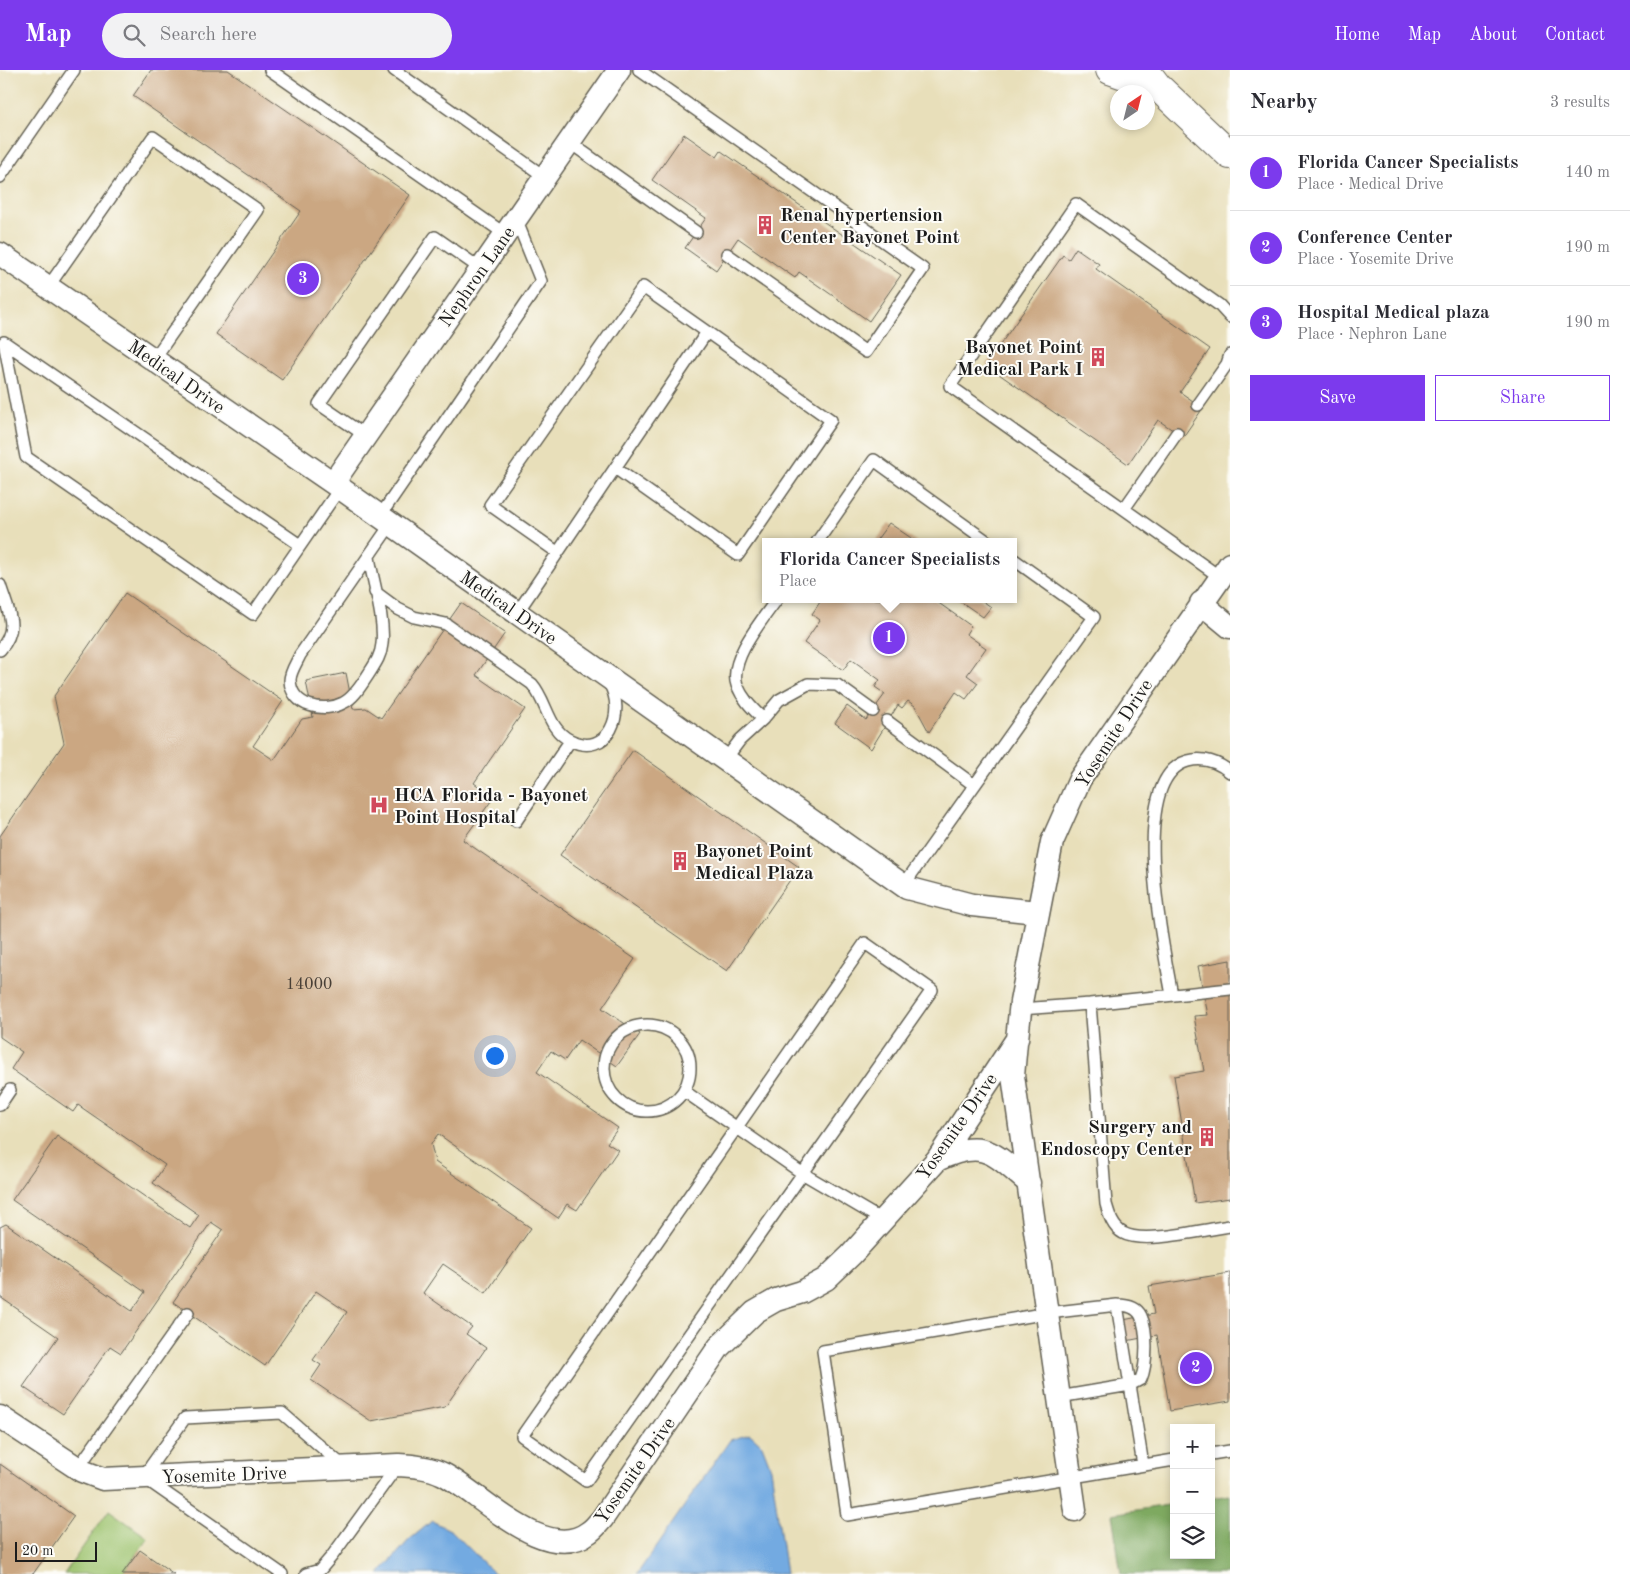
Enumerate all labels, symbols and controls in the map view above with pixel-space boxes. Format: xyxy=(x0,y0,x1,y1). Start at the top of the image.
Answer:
search box xyxy=(102,13,452,58)
icon: search xyxy=(120,21,148,49)
text: Map xyxy=(25,23,72,47)
text: Search here xyxy=(160,26,257,45)
text: Home xyxy=(1334,26,1380,44)
text: Map xyxy=(1408,26,1441,44)
text: About xyxy=(1469,26,1517,44)
text: Contact xyxy=(1545,26,1605,44)
north arrow xyxy=(1110,85,1155,130)
text: Nearby xyxy=(1250,92,1318,113)
text: 3 results xyxy=(1550,95,1610,111)
text: Florida Cancer Specialists xyxy=(1297,154,1518,173)
text: 1 xyxy=(1261,165,1271,181)
text: 140 m xyxy=(1565,165,1610,181)
text: Place · Medical Drive xyxy=(1297,177,1443,193)
place label: Renal hypertension Center Bayonet Point xyxy=(780,207,960,248)
building icon: Renal hypertension Center Bayonet Point xyxy=(754,214,776,236)
street label: Nephron Lane xyxy=(437,224,520,331)
text: Conference Center xyxy=(1297,229,1452,248)
text: 2 xyxy=(1261,240,1271,256)
text: 190 m xyxy=(1565,240,1610,256)
text: Place · Yosemite Drive xyxy=(1297,252,1454,268)
pin: 3 xyxy=(287,260,319,298)
text: Hospital Medical plaza xyxy=(1297,304,1490,323)
text: 3 xyxy=(1261,315,1271,331)
text: 190 m xyxy=(1565,315,1610,331)
text: Place · Nephron Lane xyxy=(1297,327,1447,343)
street label: Medical Drive xyxy=(124,338,227,418)
place label: Bayonet Point Medical Park I xyxy=(957,339,1083,380)
building icon: Bayonet Point Medical Park I xyxy=(1087,346,1109,368)
button: Save xyxy=(1250,375,1425,421)
button: Share xyxy=(1435,375,1610,421)
popup xyxy=(762,538,1017,603)
text: Florida Cancer Specialists xyxy=(779,551,1000,570)
street label: Medical Drive xyxy=(456,569,559,649)
text: Place xyxy=(779,574,816,590)
pin: 1 xyxy=(873,619,905,657)
street label: Yosemite Drive xyxy=(1073,677,1157,792)
place label: HCA Florida - Bayonet Point Hospital xyxy=(394,787,588,828)
hospital icon: HCA Florida - Bayonet Point Hospital xyxy=(368,794,390,816)
place label: Bayonet Point Medical Plaza xyxy=(695,843,814,884)
building icon: Bayonet Point Medical Plaza xyxy=(669,850,691,872)
house number: 14000 xyxy=(286,977,332,993)
your location xyxy=(482,1043,508,1069)
street label: Yosemite Drive xyxy=(914,1071,1002,1184)
place label: Surgery and Endoscopy Center xyxy=(1040,1119,1192,1160)
building icon: Surgery and Endoscopy Center xyxy=(1196,1126,1218,1148)
pin: 2 xyxy=(1180,1349,1212,1387)
street label: Yosemite Drive xyxy=(592,1415,680,1528)
map controls xyxy=(1170,1424,1215,1559)
button: + xyxy=(1170,1424,1215,1469)
street label: Yosemite Drive xyxy=(161,1465,287,1488)
button: − xyxy=(1170,1469,1215,1514)
button: layers xyxy=(1170,1514,1215,1559)
scale bar xyxy=(15,1539,98,1562)
text: 20 m xyxy=(22,1544,53,1558)

